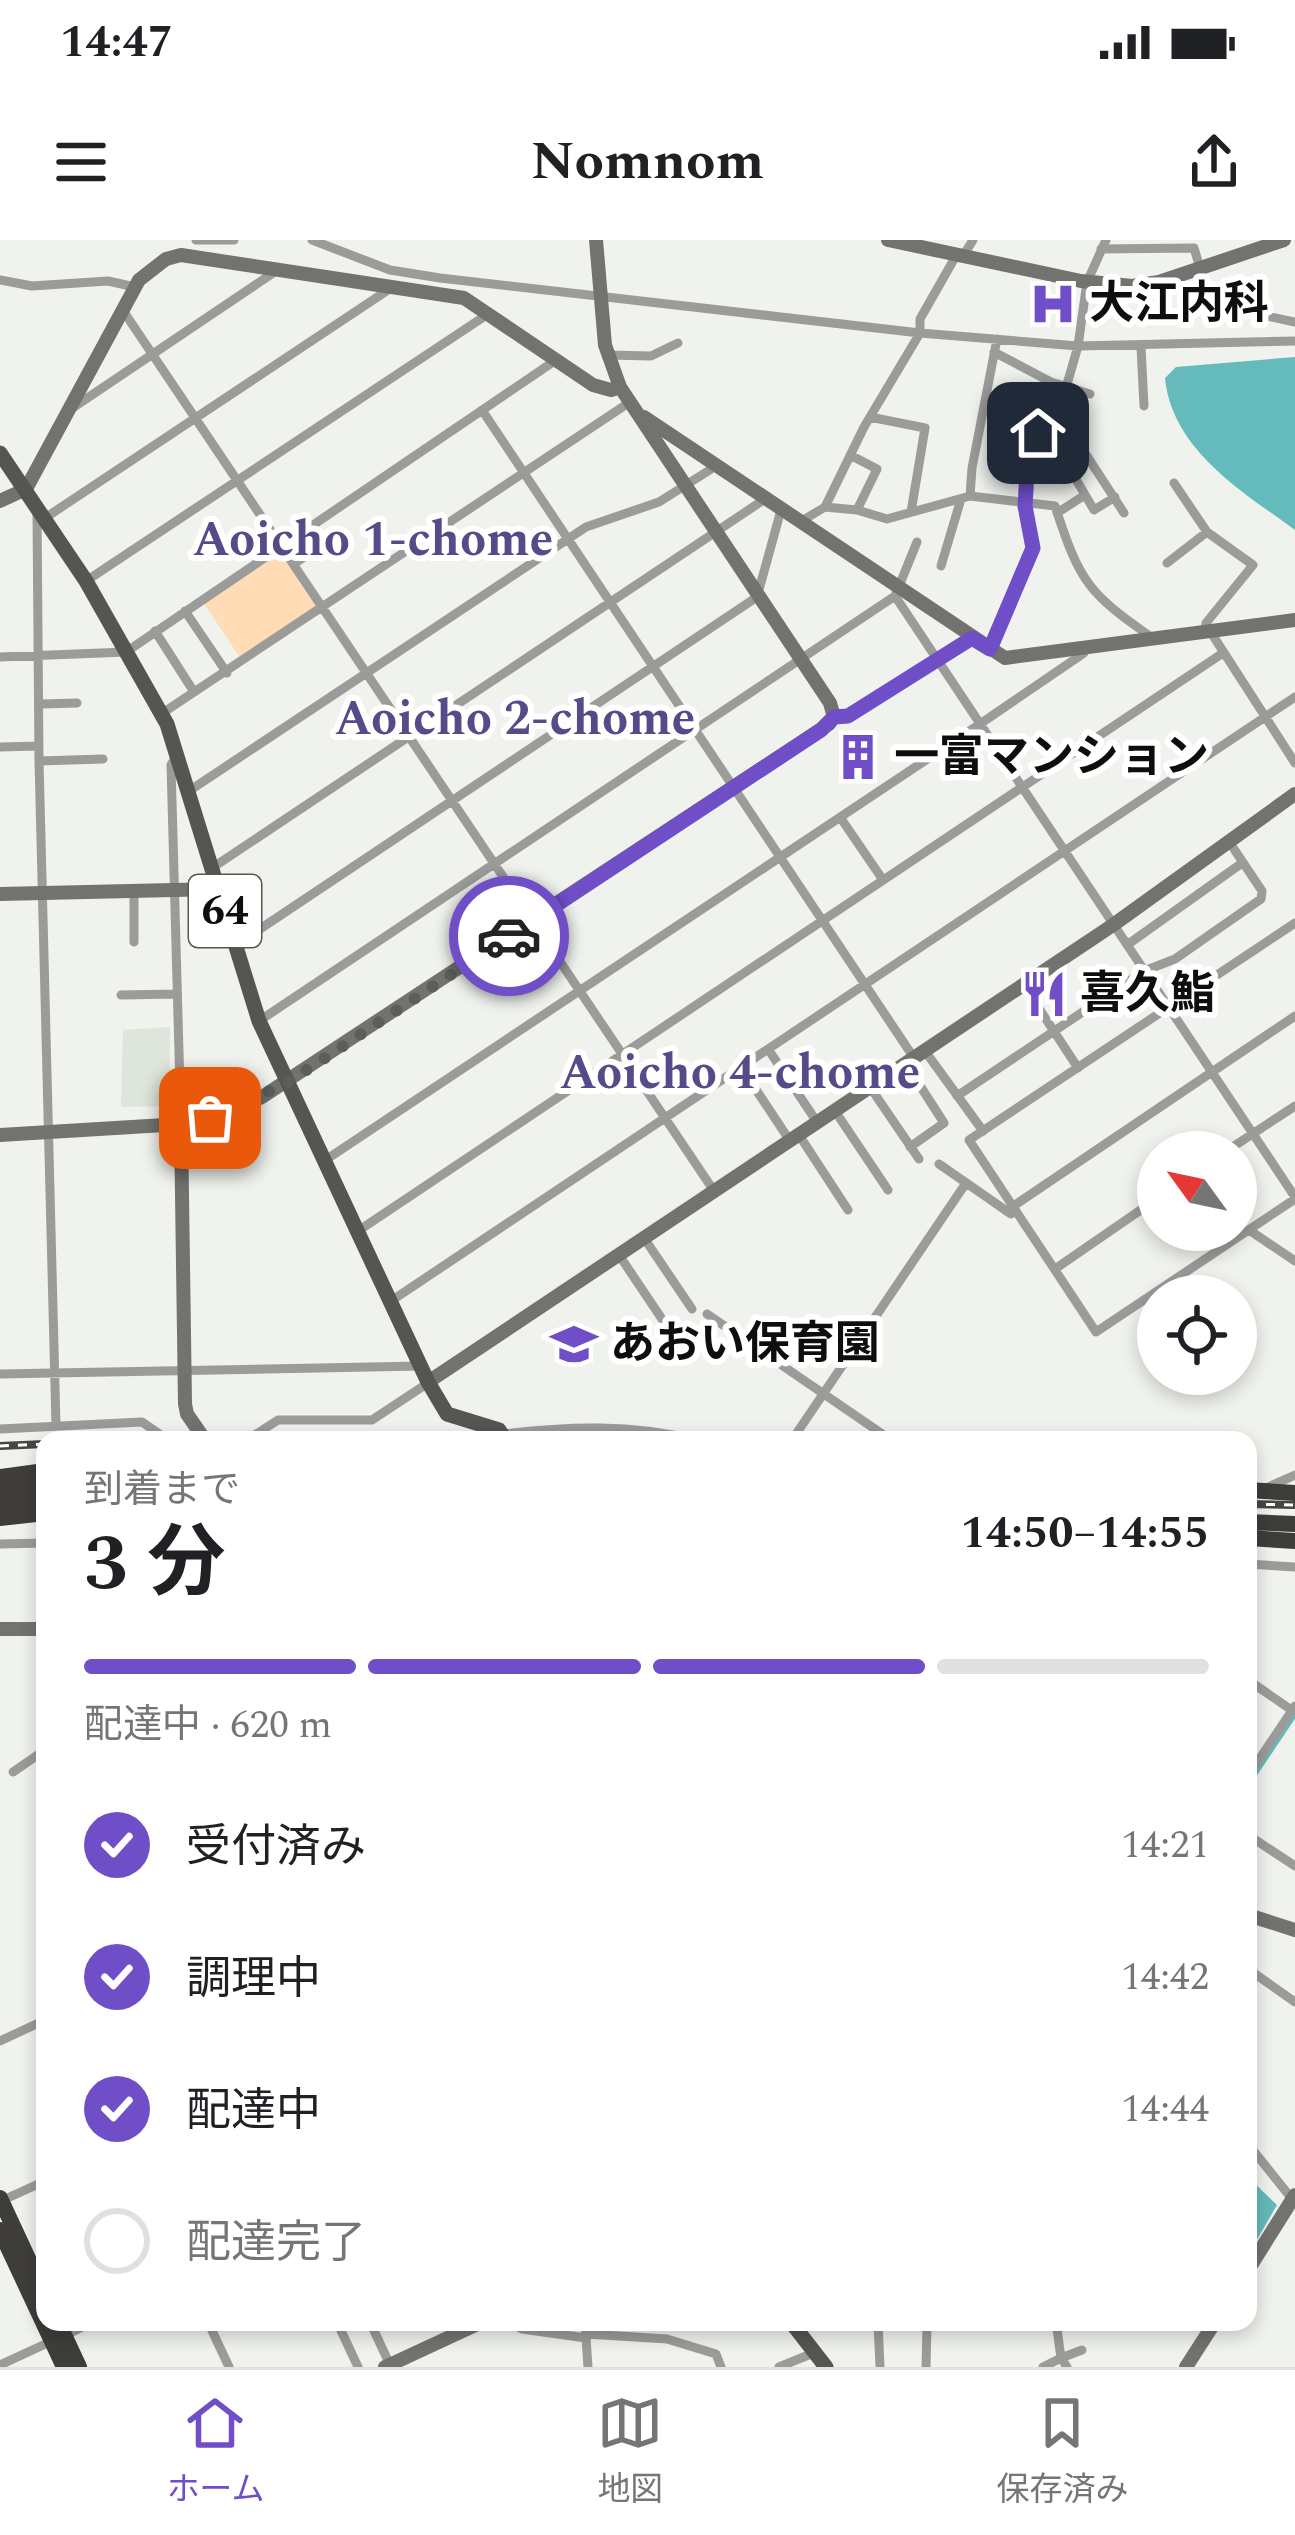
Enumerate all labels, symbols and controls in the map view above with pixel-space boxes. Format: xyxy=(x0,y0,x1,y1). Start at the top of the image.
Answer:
text: 14:47 xyxy=(60,8,173,77)
text: Nomnom xyxy=(531,121,764,203)
icon: menu xyxy=(48,129,114,195)
icon: share xyxy=(1181,129,1247,195)
place label: 大江内科 xyxy=(1089,270,1269,339)
hospital icon: 大江内科 xyxy=(1028,279,1078,329)
pin xyxy=(987,382,1089,484)
icon: home xyxy=(1005,400,1071,466)
district label: Aoicho 1-chome xyxy=(193,504,553,577)
district label: Aoicho 2-chome xyxy=(335,683,695,756)
place label: 一富マンション xyxy=(894,723,1209,792)
building icon: 一富マンション xyxy=(833,732,883,782)
road number: 64 xyxy=(189,875,261,947)
courier xyxy=(449,876,569,996)
icon: car xyxy=(476,903,542,969)
place label: 喜久鮨 xyxy=(1080,960,1215,1029)
restaurant icon: 喜久鮨 xyxy=(1019,969,1069,1019)
district label: Aoicho 4-chome xyxy=(560,1037,920,1110)
pin xyxy=(159,1067,261,1169)
icon: bag xyxy=(177,1085,243,1151)
north arrow xyxy=(1137,1131,1257,1251)
map controls xyxy=(1137,1131,1257,1395)
button: locate xyxy=(1137,1275,1257,1395)
place label: あおい保育園 xyxy=(610,1310,880,1379)
school or university icon: あおい保育園 xyxy=(549,1319,599,1369)
text: 到着まで xyxy=(84,1461,240,1520)
text: 14:50–14:55 xyxy=(960,1499,1209,1568)
text: 3 分 xyxy=(84,1505,225,1624)
text: 配達中 · 620 m xyxy=(84,1696,332,1755)
icon: check xyxy=(84,1812,150,1878)
text: 受付済み xyxy=(186,1813,366,1882)
text: 14:21 xyxy=(1121,1816,1209,1875)
icon: check xyxy=(84,1944,150,2010)
text: 調理中 xyxy=(186,1945,321,2014)
text: 14:42 xyxy=(1121,1948,1209,2007)
icon: check xyxy=(84,2076,150,2142)
text: 配達中 xyxy=(186,2077,321,2146)
text: 14:44 xyxy=(1121,2080,1209,2139)
text: 配達完了 xyxy=(186,2209,366,2278)
tab: ホーム xyxy=(166,2390,265,2515)
tab: 地図 xyxy=(597,2390,663,2515)
tab: 保存済み xyxy=(996,2390,1128,2515)

